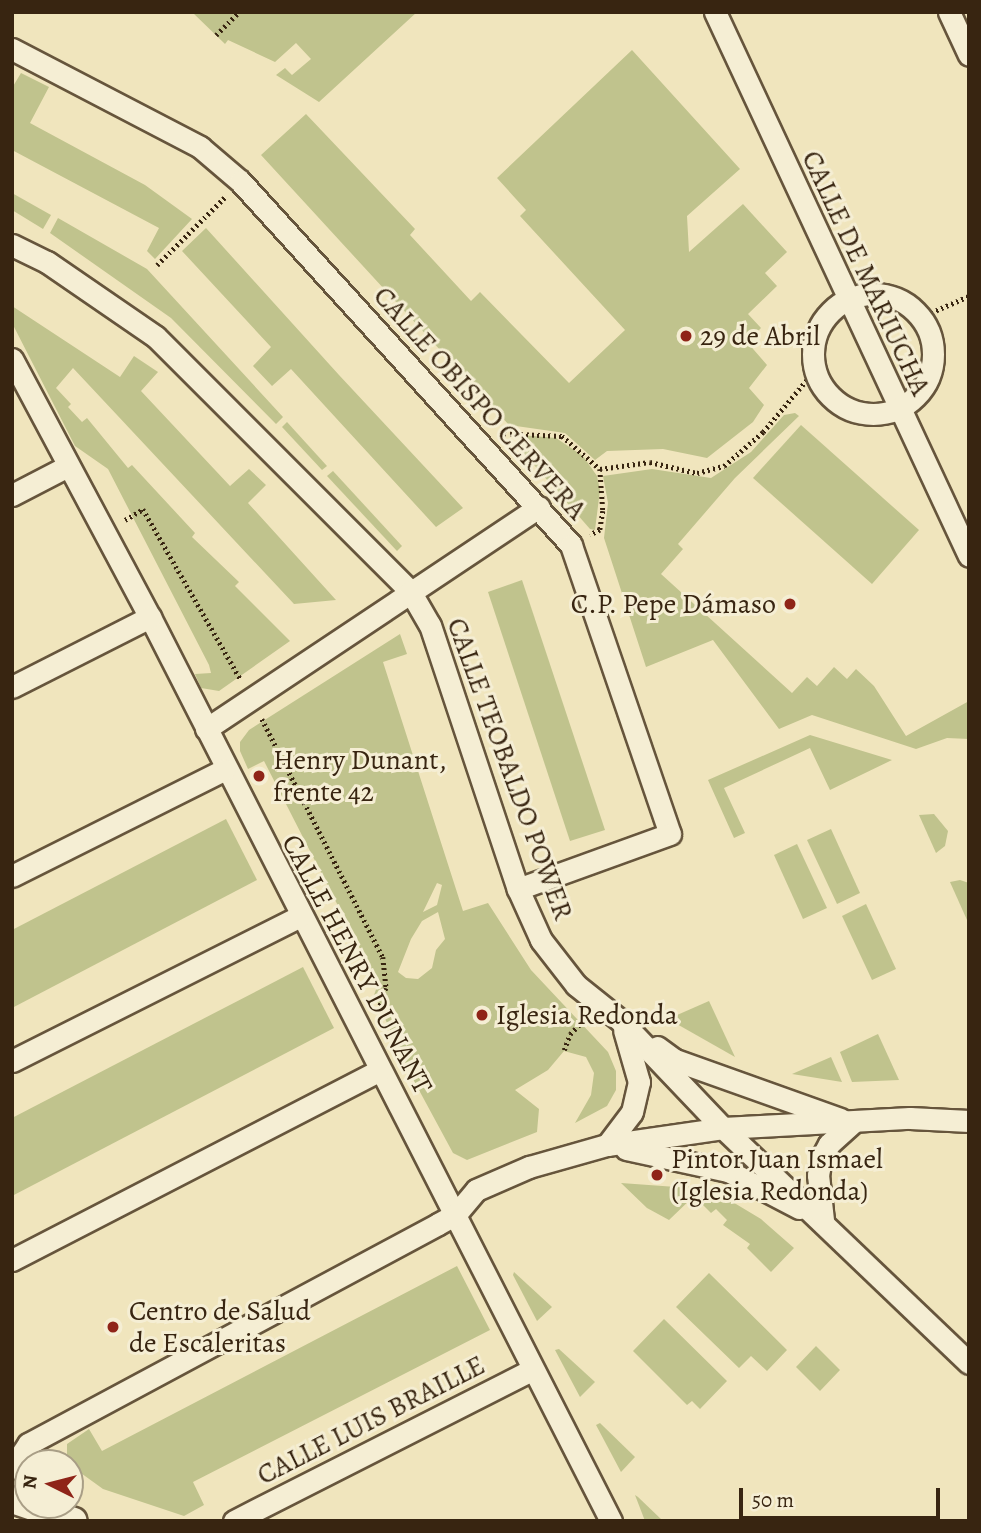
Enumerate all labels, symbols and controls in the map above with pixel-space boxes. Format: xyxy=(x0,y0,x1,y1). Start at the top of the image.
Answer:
street label: CALLE DE MARIUCHA xyxy=(795,145,937,401)
street label: CALLE OBISPO CERVERA xyxy=(366,280,594,526)
place label: 29 de Abril xyxy=(700,319,820,353)
marker: 29 de Abril xyxy=(678,328,694,344)
place label: C.P. Pepe Dámaso xyxy=(570,587,776,621)
marker: C.P. Pepe Dámaso xyxy=(782,596,798,612)
street label: CALLE TEOBALDO POWER xyxy=(440,613,580,925)
place label: Henry Dunant, frente 42 xyxy=(273,743,447,809)
marker: Henry Dunant, frente 42 xyxy=(251,768,267,784)
street label: CALLE HENRY DUNANT xyxy=(274,829,440,1099)
place label: Iglesia Redonda xyxy=(496,998,678,1032)
marker: Iglesia Redonda xyxy=(474,1007,490,1023)
place label: Pintor Juan Ismael (Iglesia Redonda) xyxy=(671,1142,883,1208)
marker: Pintor Juan Ismael (Iglesia Redonda) xyxy=(649,1167,665,1183)
place label: Centro de Salud de Escaleritas xyxy=(129,1294,310,1360)
marker: Centro de Salud de Escaleritas xyxy=(103,1317,123,1337)
street label: CALLE LUIS BRAILLE xyxy=(252,1348,490,1492)
north arrow xyxy=(14,1449,84,1519)
text: N xyxy=(16,1474,44,1490)
scale bar xyxy=(743,1474,944,1518)
text: 50 m xyxy=(752,1486,794,1514)

